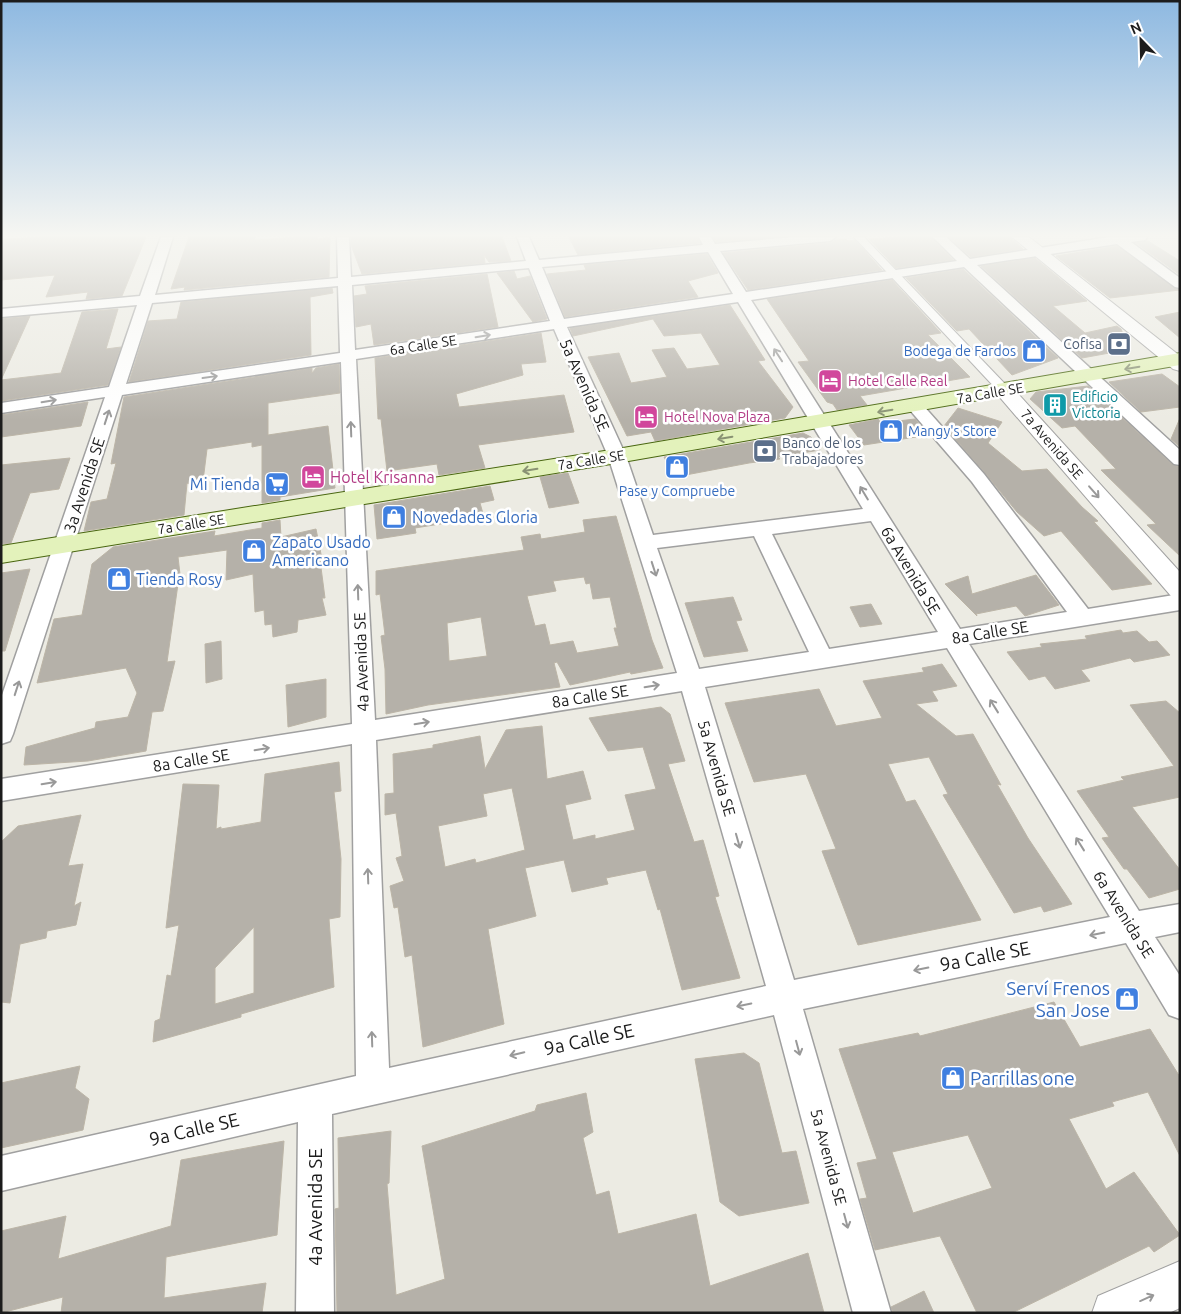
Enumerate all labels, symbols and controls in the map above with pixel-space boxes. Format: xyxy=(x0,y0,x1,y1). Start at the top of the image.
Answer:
north arrow xyxy=(1116,15,1166,65)
text: N xyxy=(1128,19,1144,37)
one-way arrow xyxy=(475,331,491,341)
bank icon: Cofisa xyxy=(1106,331,1132,357)
street label: 6a Calle SE xyxy=(388,332,458,358)
street label: 5a Avenida SE xyxy=(557,336,613,434)
place label: Cofisa xyxy=(1063,336,1102,352)
shop icon: Bodega de Fardos xyxy=(1021,338,1047,364)
place label: Bodega de Fardos xyxy=(904,343,1016,359)
one-way arrow xyxy=(773,348,783,362)
one-way arrow xyxy=(1124,363,1140,373)
hotel icon: Hotel Calle Real xyxy=(817,368,843,394)
one-way arrow xyxy=(202,372,218,382)
place label: Hotel Calle Real xyxy=(848,373,948,389)
street label: 7a Calle SE xyxy=(955,379,1025,407)
place label: Edificio Victoria xyxy=(1072,389,1121,421)
building icon: Edificio Victoria xyxy=(1042,392,1068,418)
one-way arrow xyxy=(41,396,57,406)
hotel icon: Hotel Nova Plaza xyxy=(633,404,659,430)
one-way arrow xyxy=(878,406,894,416)
street label: 7a Avenida SE xyxy=(1017,406,1087,482)
place label: Hotel Nova Plaza xyxy=(664,409,770,425)
one-way arrow xyxy=(102,410,112,426)
shop icon: Mangy's Store xyxy=(878,418,904,444)
one-way arrow xyxy=(346,421,356,438)
place label: Mangy's Store xyxy=(908,423,997,439)
one-way arrow xyxy=(718,434,734,444)
street label: 3a Avenida SE xyxy=(60,435,108,535)
place label: Banco de los Trabajadores xyxy=(782,435,863,467)
bank icon: Banco de los Trabajadores xyxy=(752,438,778,464)
street label: 7a Calle SE xyxy=(556,447,626,473)
shop icon: Pase y Compruebe xyxy=(664,454,690,480)
hotel icon: Hotel Krisanna xyxy=(300,464,326,490)
one-way arrow xyxy=(523,465,539,475)
place label: Hotel Krisanna xyxy=(330,468,435,486)
supermarket icon: Mi Tienda xyxy=(264,471,290,497)
place label: Mi Tienda xyxy=(190,475,260,493)
place label: Pase y Compruebe xyxy=(619,483,735,499)
one-way arrow xyxy=(858,486,868,500)
one-way arrow xyxy=(1089,486,1100,499)
shop icon: Novedades Gloria xyxy=(381,504,407,530)
place label: Novedades Gloria xyxy=(412,508,538,526)
street label: 7a Calle SE xyxy=(156,511,226,537)
street label: 6a Avenida SE xyxy=(878,523,944,617)
place label: Zapato Usado Americano xyxy=(272,533,371,569)
shop icon: Zapato Usado Americano xyxy=(241,538,267,564)
one-way arrow xyxy=(650,561,659,576)
shop icon: Tienda Rosy xyxy=(106,566,132,592)
place label: Tienda Rosy xyxy=(136,570,223,588)
one-way arrow xyxy=(353,584,362,600)
street label: 4a Avenida SE xyxy=(350,612,372,712)
street label: 8a Calle SE xyxy=(950,617,1030,647)
one-way arrow xyxy=(12,680,22,696)
street label: 8a Calle SE xyxy=(550,681,630,711)
one-way arrow xyxy=(643,681,659,691)
one-way arrow xyxy=(989,699,1000,713)
one-way arrow xyxy=(414,718,430,728)
street label: 5a Avenida SE xyxy=(695,718,739,818)
one-way arrow xyxy=(253,743,269,753)
street label: 8a Calle SE xyxy=(151,745,231,775)
one-way arrow xyxy=(41,777,57,787)
one-way arrow xyxy=(734,833,744,849)
one-way arrow xyxy=(1075,837,1085,851)
street label: 6a Avenida SE xyxy=(1090,867,1158,961)
one-way arrow xyxy=(363,869,372,885)
one-way arrow xyxy=(1090,930,1106,939)
street label: 9a Calle SE xyxy=(938,936,1032,976)
one-way arrow xyxy=(913,964,929,974)
place label: Serví Frenos San Jose xyxy=(1006,977,1110,1021)
shop icon: Serví Frenos San Jose xyxy=(1114,986,1140,1012)
one-way arrow xyxy=(737,1000,753,1010)
street label: 9a Calle SE xyxy=(542,1019,636,1059)
one-way arrow xyxy=(367,1031,377,1048)
one-way arrow xyxy=(794,1039,804,1055)
one-way arrow xyxy=(510,1050,526,1059)
shop icon: Parrillas one xyxy=(940,1065,966,1091)
place label: Parrillas one xyxy=(970,1067,1075,1089)
street label: 5a Avenida SE xyxy=(807,1107,851,1207)
street label: 9a Calle SE xyxy=(147,1108,241,1150)
street label: 4a Avenida SE xyxy=(304,1148,326,1266)
one-way arrow xyxy=(842,1213,852,1229)
one-way arrow xyxy=(1139,1293,1154,1303)

